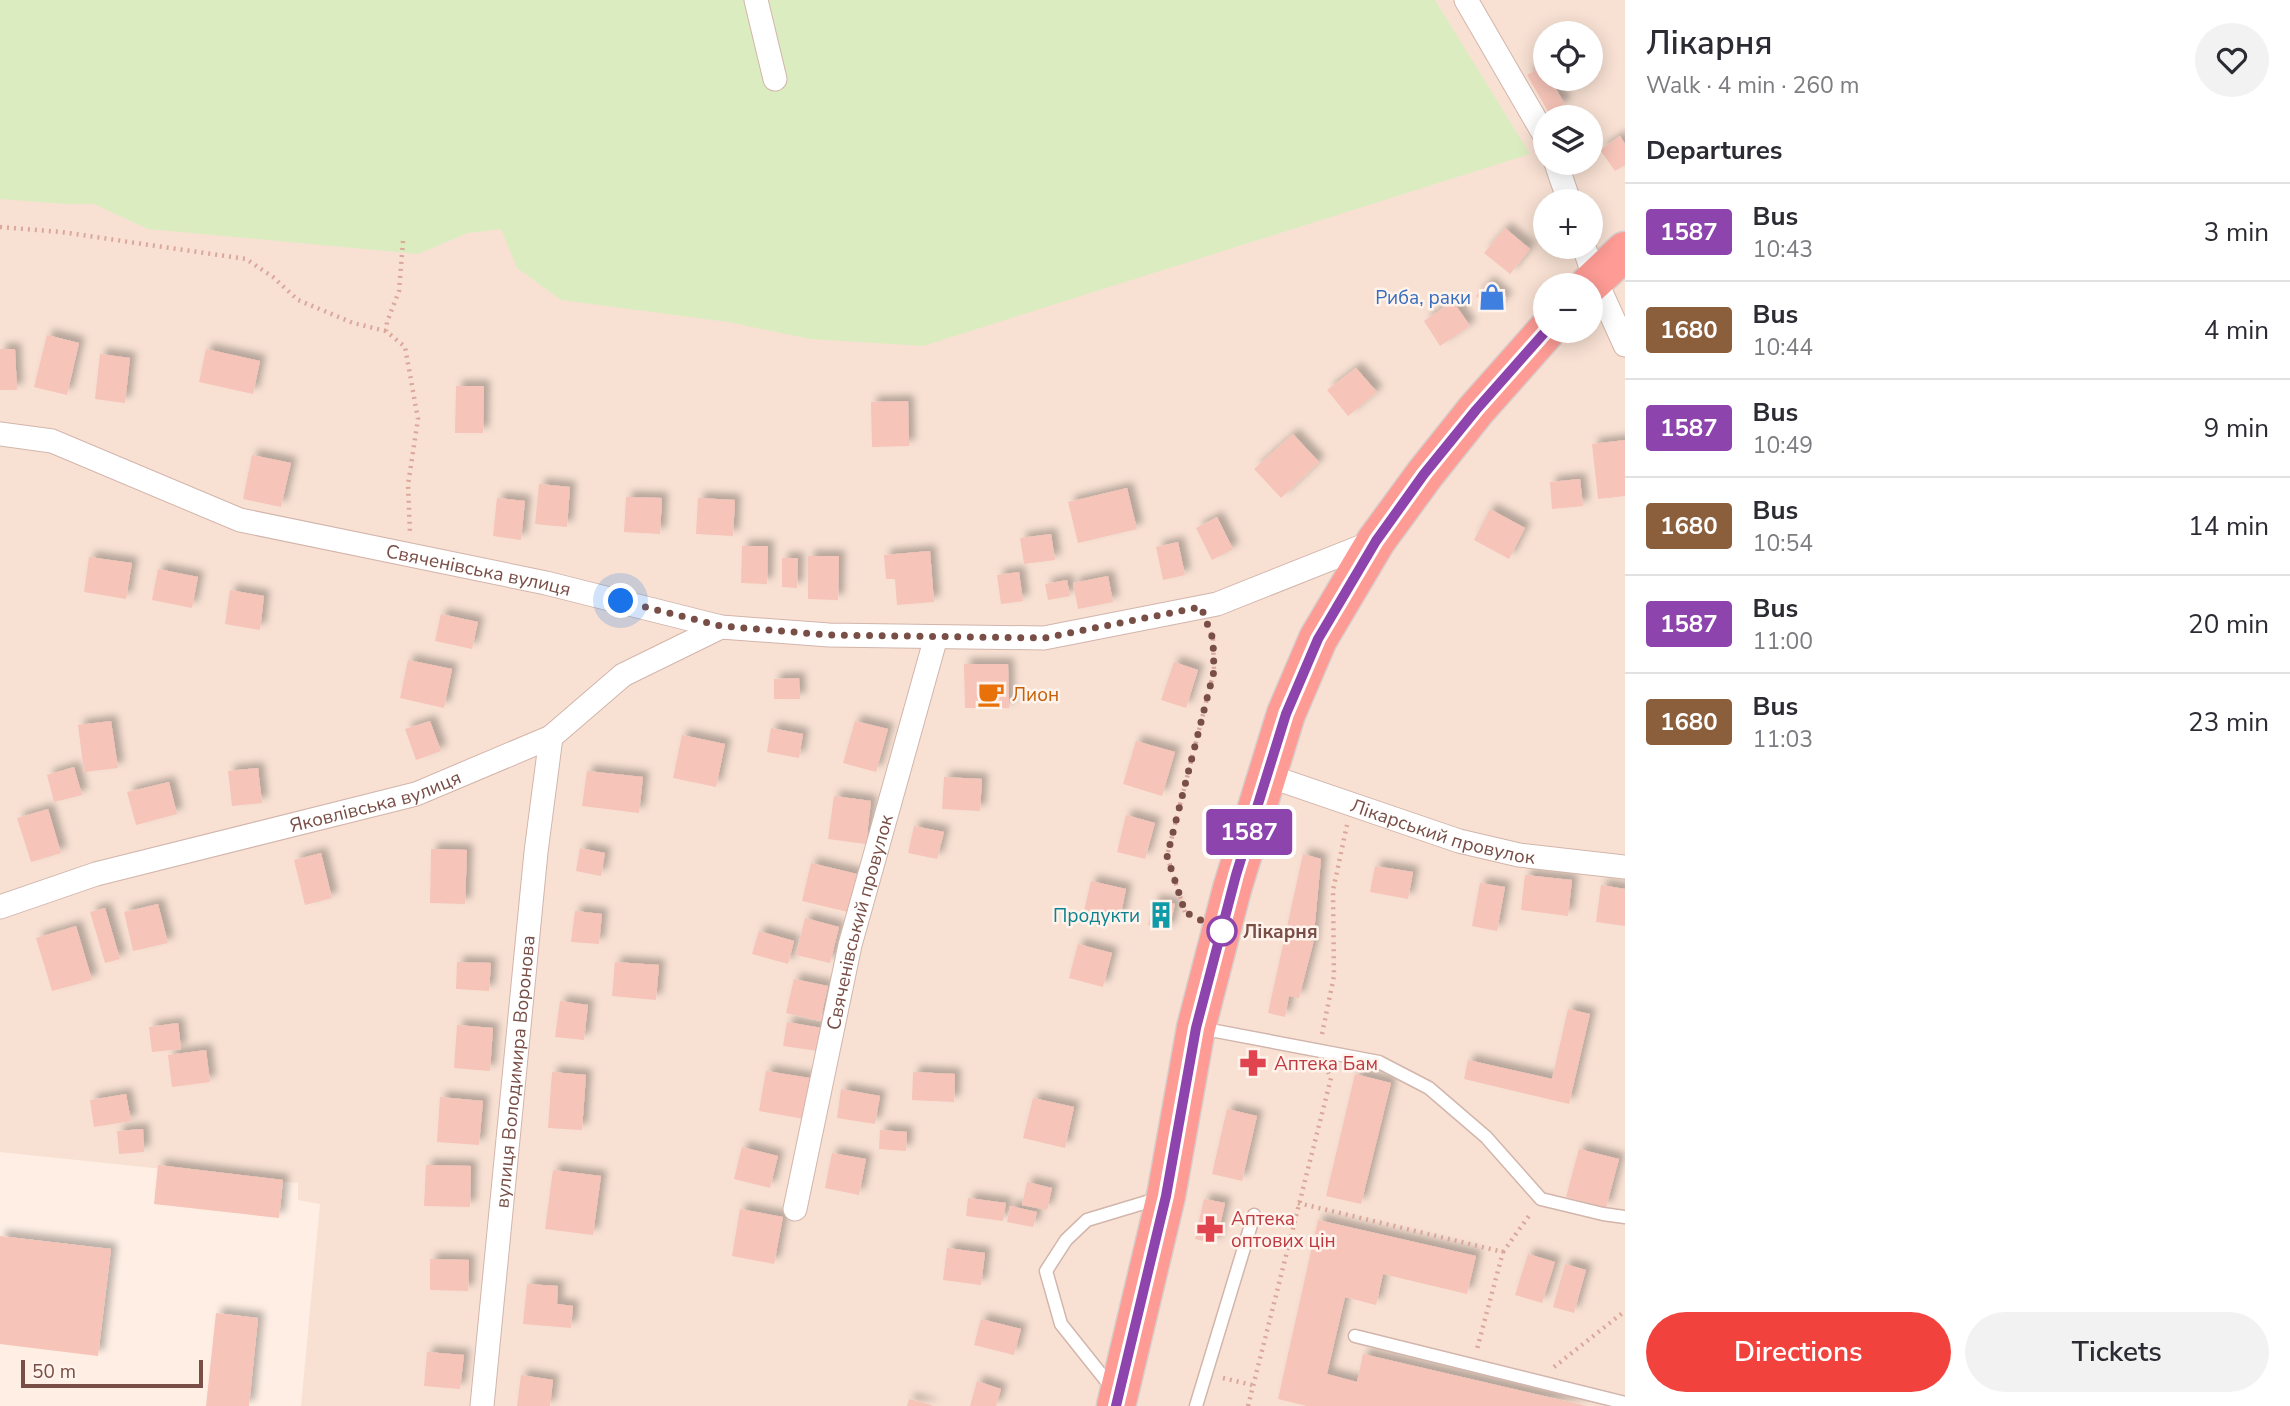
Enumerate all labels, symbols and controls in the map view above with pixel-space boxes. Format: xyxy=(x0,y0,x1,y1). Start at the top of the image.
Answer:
map controls xyxy=(1533,21,1603,343)
button: locate xyxy=(1533,21,1603,91)
text: Лікарня xyxy=(1646,21,1773,66)
button: heart xyxy=(2195,23,2269,97)
text: Walk · 4 min · 260 m xyxy=(1646,70,1859,101)
button: layers xyxy=(1533,105,1603,175)
text: Departures xyxy=(1646,133,1782,168)
button: + xyxy=(1533,189,1603,259)
text: Bus xyxy=(1753,199,1798,234)
text: 3 min xyxy=(2204,215,2269,250)
text: 1587 xyxy=(1660,216,1718,248)
text: 10:43 xyxy=(1753,234,1813,265)
button: − xyxy=(1533,273,1603,343)
shop icon: Риба, раки xyxy=(1477,282,1507,312)
place label: Риба, раки xyxy=(1375,285,1471,311)
text: Bus xyxy=(1753,297,1798,332)
text: 4 min xyxy=(2204,313,2269,348)
text: 1680 xyxy=(1660,314,1718,346)
text: 10:44 xyxy=(1753,332,1813,363)
text: Bus xyxy=(1753,395,1798,430)
text: 9 min xyxy=(2204,411,2269,446)
text: 1587 xyxy=(1660,412,1718,444)
text: 10:49 xyxy=(1753,430,1813,461)
text: Bus xyxy=(1753,493,1798,528)
text: 14 min xyxy=(2188,509,2269,544)
text: 1680 xyxy=(1660,510,1718,542)
text: 10:54 xyxy=(1753,528,1813,559)
street label: Свяченівська вулиця xyxy=(384,538,573,603)
your location xyxy=(603,583,638,618)
text: Bus xyxy=(1753,591,1798,626)
text: 20 min xyxy=(2188,607,2269,642)
text: 1587 xyxy=(1660,608,1718,640)
text: 11:00 xyxy=(1753,626,1813,657)
cafe icon: Лион xyxy=(976,679,1006,709)
place label: Лион xyxy=(1012,682,1059,708)
text: Bus xyxy=(1753,689,1798,724)
text: 23 min xyxy=(2188,705,2269,740)
text: 1680 xyxy=(1660,706,1718,738)
text: 11:03 xyxy=(1753,724,1813,755)
street label: Яковлівська вулиця xyxy=(287,764,465,839)
street label: Лікарський провулок xyxy=(1347,793,1536,871)
line badge: 1587 xyxy=(1200,809,1298,855)
street label: Свяченівський провулок xyxy=(821,812,900,1032)
text: 1587 xyxy=(1220,816,1278,848)
building icon: Продукти xyxy=(1146,900,1176,930)
place label: Продукти xyxy=(1053,903,1140,929)
marker: Лікарня xyxy=(1207,916,1237,946)
place label: Лікарня xyxy=(1243,919,1318,945)
street label: вулиця Володимира Воронова xyxy=(489,934,542,1209)
pharmacy icon: Аптека Бам xyxy=(1238,1048,1268,1078)
place label: Аптека Бам xyxy=(1274,1051,1378,1077)
place label: Аптека оптових цін xyxy=(1231,1206,1336,1254)
pharmacy icon: Аптека оптових цін xyxy=(1195,1214,1225,1244)
button: Directions xyxy=(1646,1312,1951,1392)
button: Tickets xyxy=(1965,1312,2269,1392)
scale bar xyxy=(21,1357,203,1389)
text: 50 m xyxy=(32,1359,76,1385)

